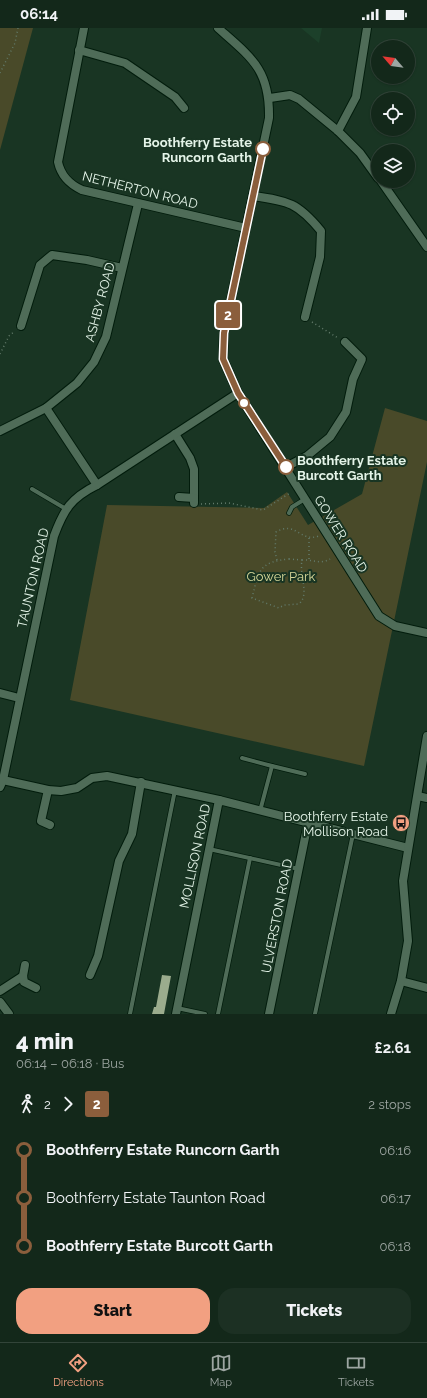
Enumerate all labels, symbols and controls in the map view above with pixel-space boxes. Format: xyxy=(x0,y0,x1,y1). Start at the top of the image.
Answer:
text: 06:14 xyxy=(20,5,58,23)
north arrow xyxy=(371,40,415,84)
map controls xyxy=(371,40,415,188)
button: locate xyxy=(371,92,415,136)
place label: Boothferry Estate Runcorn Garth xyxy=(143,135,252,165)
marker: Boothferry Estate Runcorn Garth xyxy=(255,141,271,157)
button: layers xyxy=(371,144,415,188)
street label: NETHERTON ROAD xyxy=(81,168,199,212)
street label: ASHBY ROAD xyxy=(82,261,118,343)
line badge: 2 xyxy=(215,302,241,328)
text: 2 xyxy=(224,307,232,323)
unlabelled marker xyxy=(238,397,250,409)
place label: Boothferry Estate Burcott Garth xyxy=(297,453,406,483)
marker: Boothferry Estate Burcott Garth xyxy=(278,459,294,475)
street label: GOWER ROAD xyxy=(311,493,371,575)
street label: TAUNTON ROAD xyxy=(14,527,52,629)
park label: Gower Park xyxy=(247,569,316,584)
street label: MOLLISON ROAD xyxy=(177,802,213,910)
place label: Boothferry Estate Mollison Road xyxy=(284,809,388,839)
bus stop icon: Boothferry Estate Mollison Road xyxy=(391,813,411,833)
street label: ULVERSTON ROAD xyxy=(259,858,295,974)
text: 4 min xyxy=(16,1028,74,1054)
text: £2.61 xyxy=(374,1039,411,1057)
text: 06:14 – 06:18 · Bus xyxy=(16,1056,124,1071)
icon: walk xyxy=(16,1093,38,1115)
icon: forward xyxy=(57,1093,79,1115)
text: 2 xyxy=(93,1096,101,1112)
text: 2 xyxy=(44,1097,51,1112)
text: 2 stops xyxy=(368,1097,411,1112)
text: Boothferry Estate Runcorn Garth xyxy=(46,1141,280,1159)
text: 06:16 xyxy=(379,1143,411,1158)
text: Boothferry Estate Taunton Road xyxy=(46,1189,265,1207)
text: 06:17 xyxy=(380,1191,411,1206)
text: Boothferry Estate Burcott Garth xyxy=(46,1237,273,1255)
text: 06:18 xyxy=(379,1239,411,1254)
button: Start xyxy=(16,1288,210,1334)
button: Tickets xyxy=(218,1288,411,1334)
tab: Directions xyxy=(53,1352,104,1389)
tab: Map xyxy=(210,1352,232,1389)
tab: Tickets xyxy=(338,1352,374,1389)

